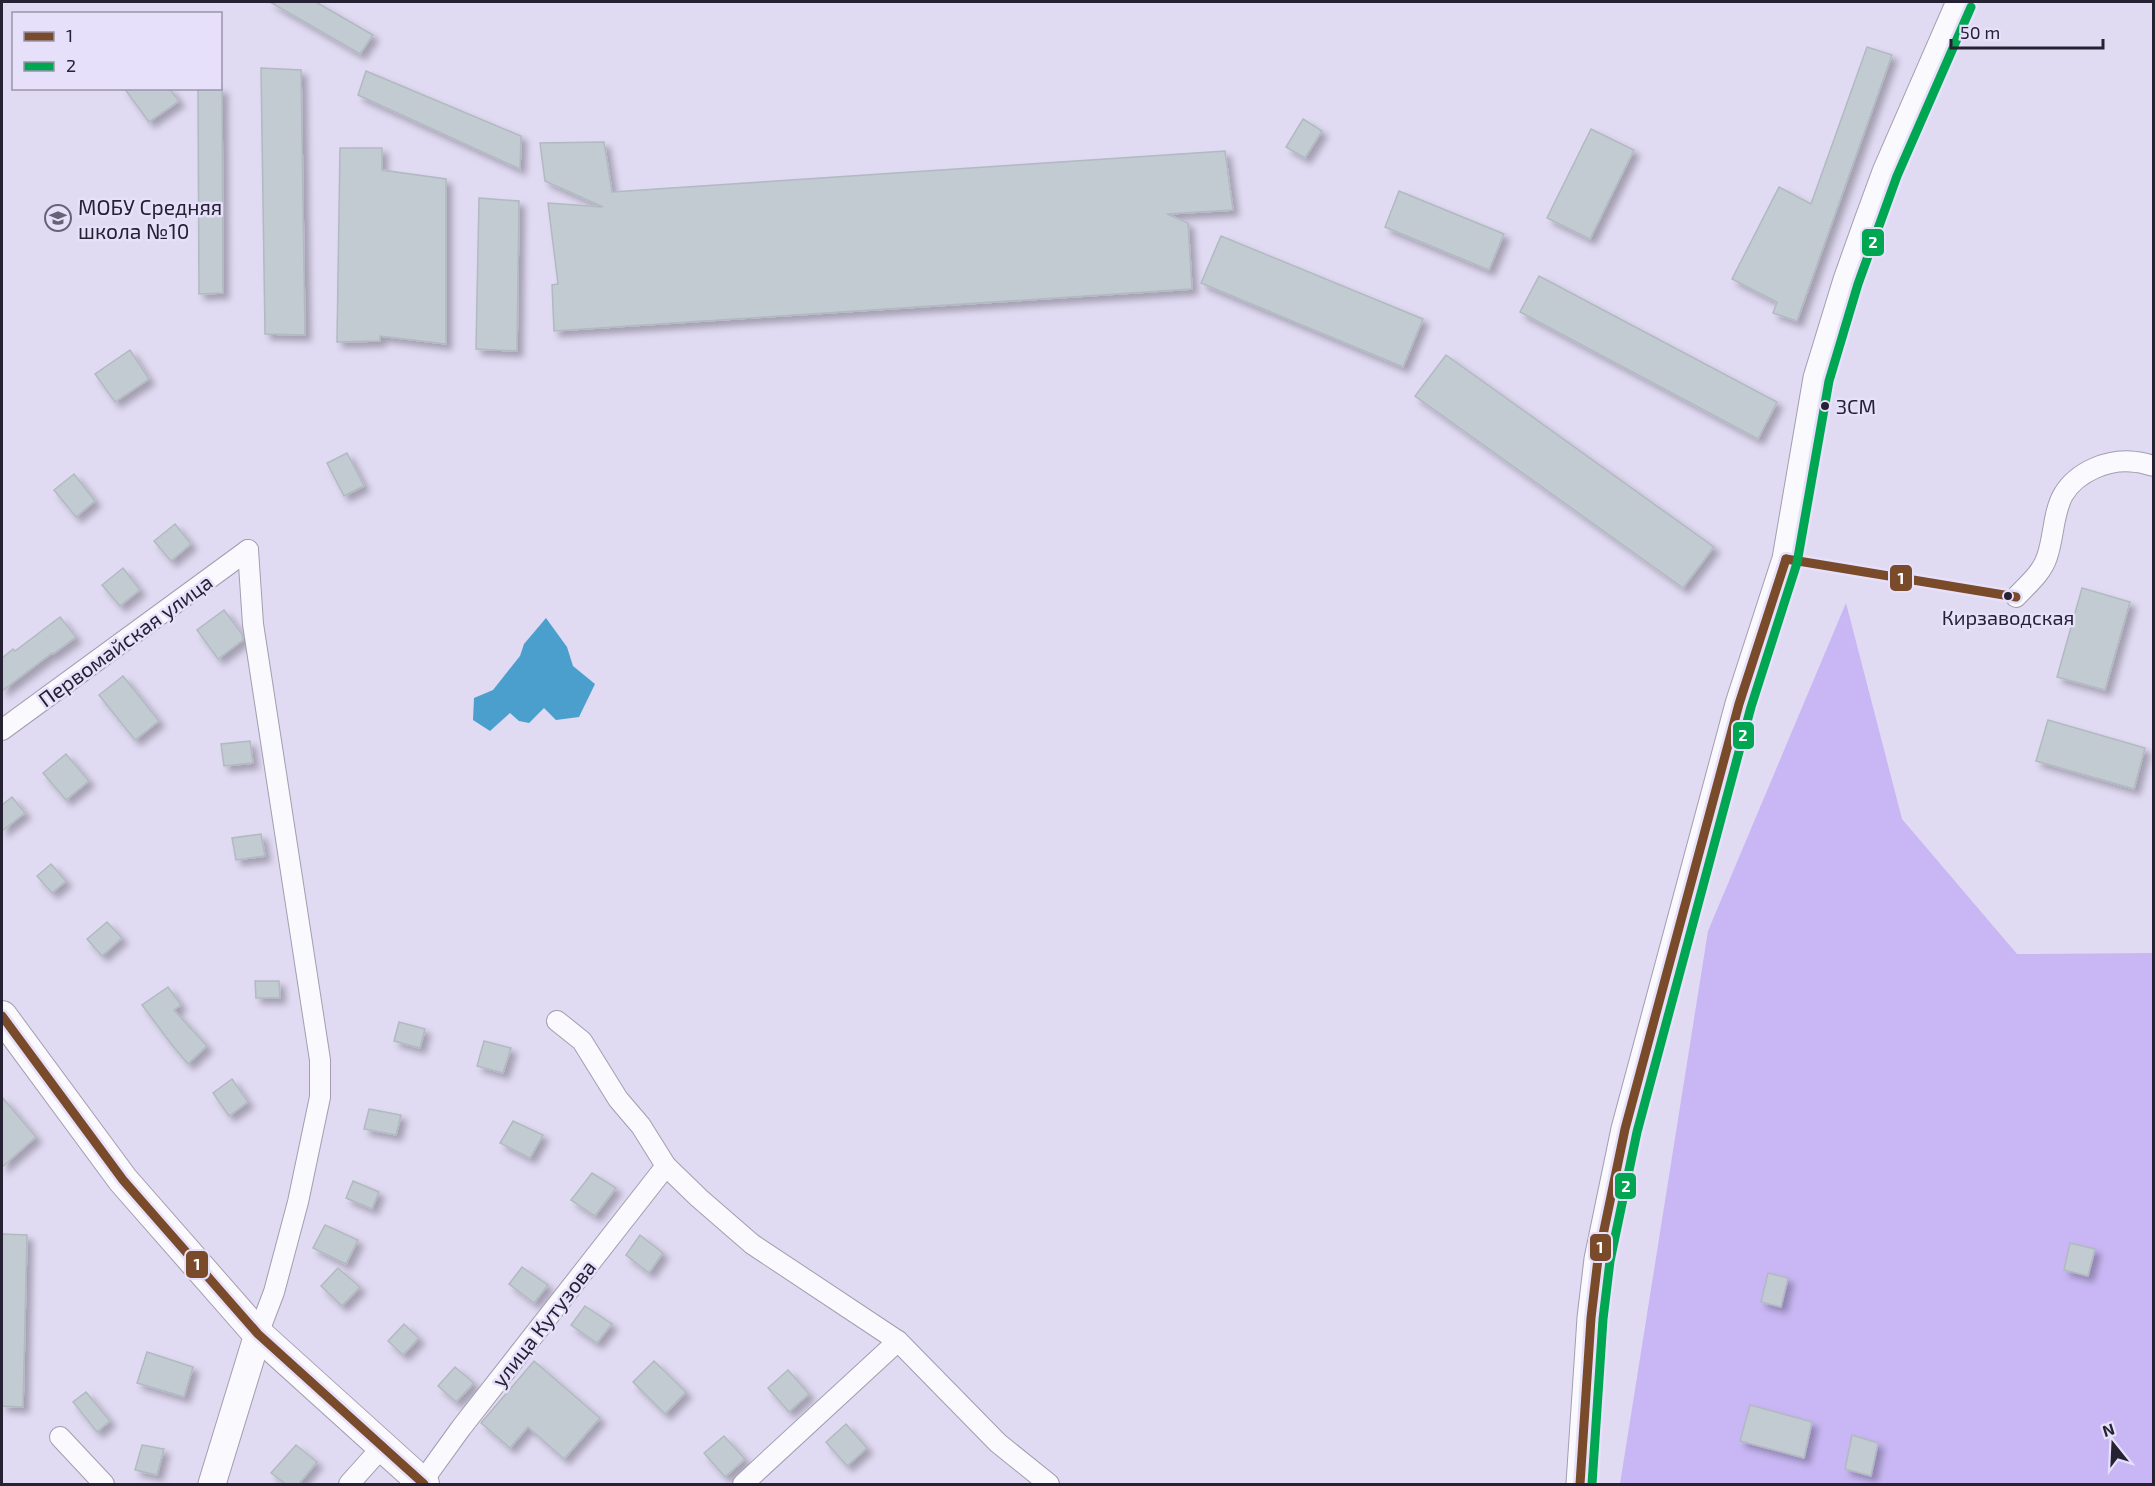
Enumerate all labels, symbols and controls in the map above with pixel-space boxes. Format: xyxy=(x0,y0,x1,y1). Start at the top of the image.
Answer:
legend xyxy=(12,12,222,90)
scale bar xyxy=(1951,12,2102,50)
text: 50 m xyxy=(1960,21,2000,43)
text: 1 xyxy=(66,24,73,46)
text: 2 xyxy=(66,54,76,76)
place label: МОБУ Средняя школа №10 xyxy=(78,194,222,243)
school or university icon: МОБУ Средняя школа №10 xyxy=(43,203,73,233)
line badge: 2 xyxy=(1861,228,1885,257)
text: 2 xyxy=(1868,232,1878,251)
place label: ЗСМ xyxy=(1836,394,1876,418)
marker: ЗСМ xyxy=(1819,400,1831,412)
line badge: 1 xyxy=(1889,564,1913,592)
text: 1 xyxy=(1898,568,1904,587)
street label: Первомайская улица xyxy=(33,569,217,712)
marker: Кирзаводская xyxy=(2002,590,2014,602)
place label: Кирзаводская xyxy=(1942,605,2074,629)
line badge: 2 xyxy=(1732,721,1755,750)
text: 2 xyxy=(1738,725,1748,744)
line badge: 2 xyxy=(1614,1172,1637,1200)
text: 2 xyxy=(1621,1176,1631,1195)
line badge: 1 xyxy=(1589,1233,1612,1262)
text: 1 xyxy=(1597,1237,1603,1256)
line badge: 1 xyxy=(185,1250,209,1279)
text: 1 xyxy=(194,1254,200,1273)
street label: улица Кутузова xyxy=(486,1255,601,1392)
north arrow xyxy=(2083,1414,2143,1474)
text: N xyxy=(2100,1418,2117,1440)

